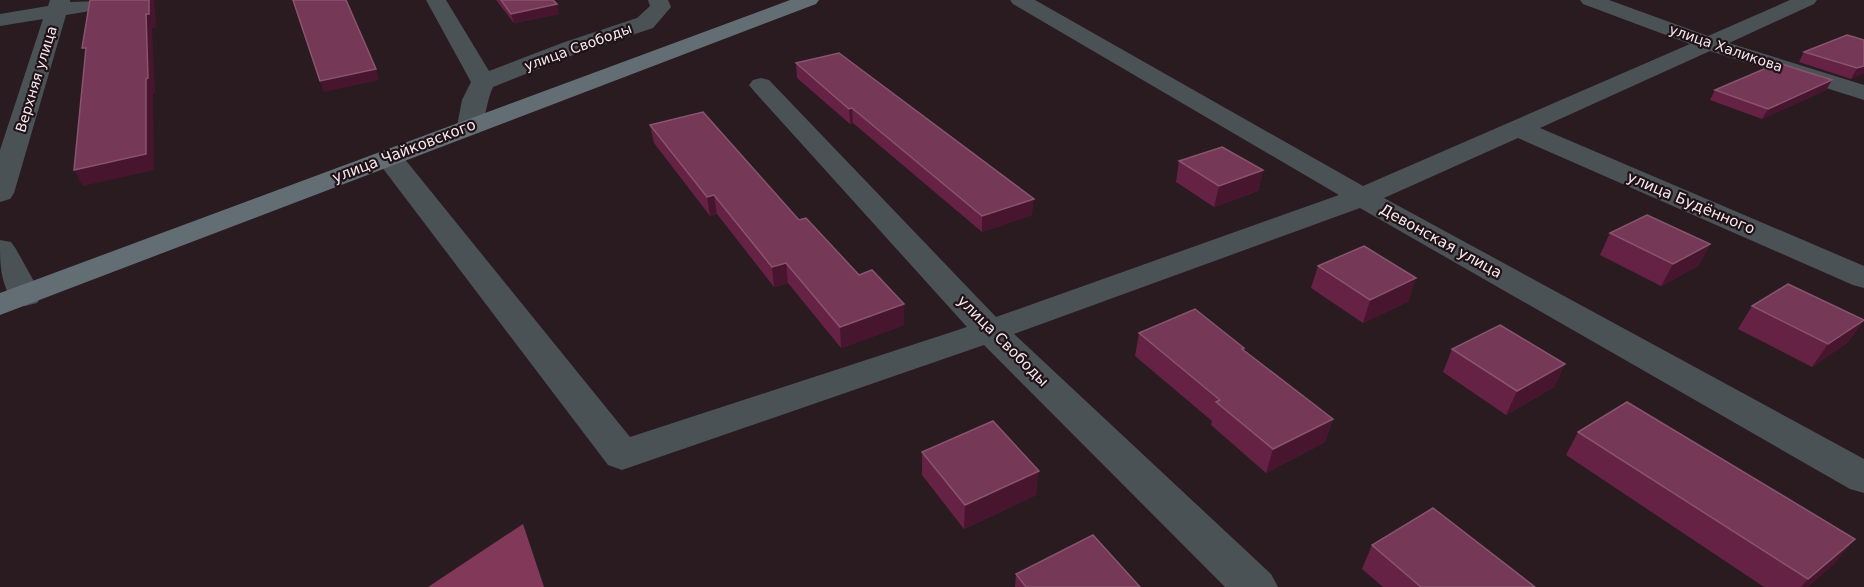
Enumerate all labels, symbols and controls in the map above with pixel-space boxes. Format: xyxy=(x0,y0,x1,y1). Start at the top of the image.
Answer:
street label: улица Свободы xyxy=(522,20,634,74)
street label: улица Халикова xyxy=(1667,21,1785,75)
street label: Верхняя улица xyxy=(12,24,60,134)
street label: улица Чайковского xyxy=(330,115,478,187)
street label: улица Будённого xyxy=(1624,168,1758,238)
street label: Девонская улица xyxy=(1377,200,1505,282)
street label: улица Свободы xyxy=(954,292,1052,390)

